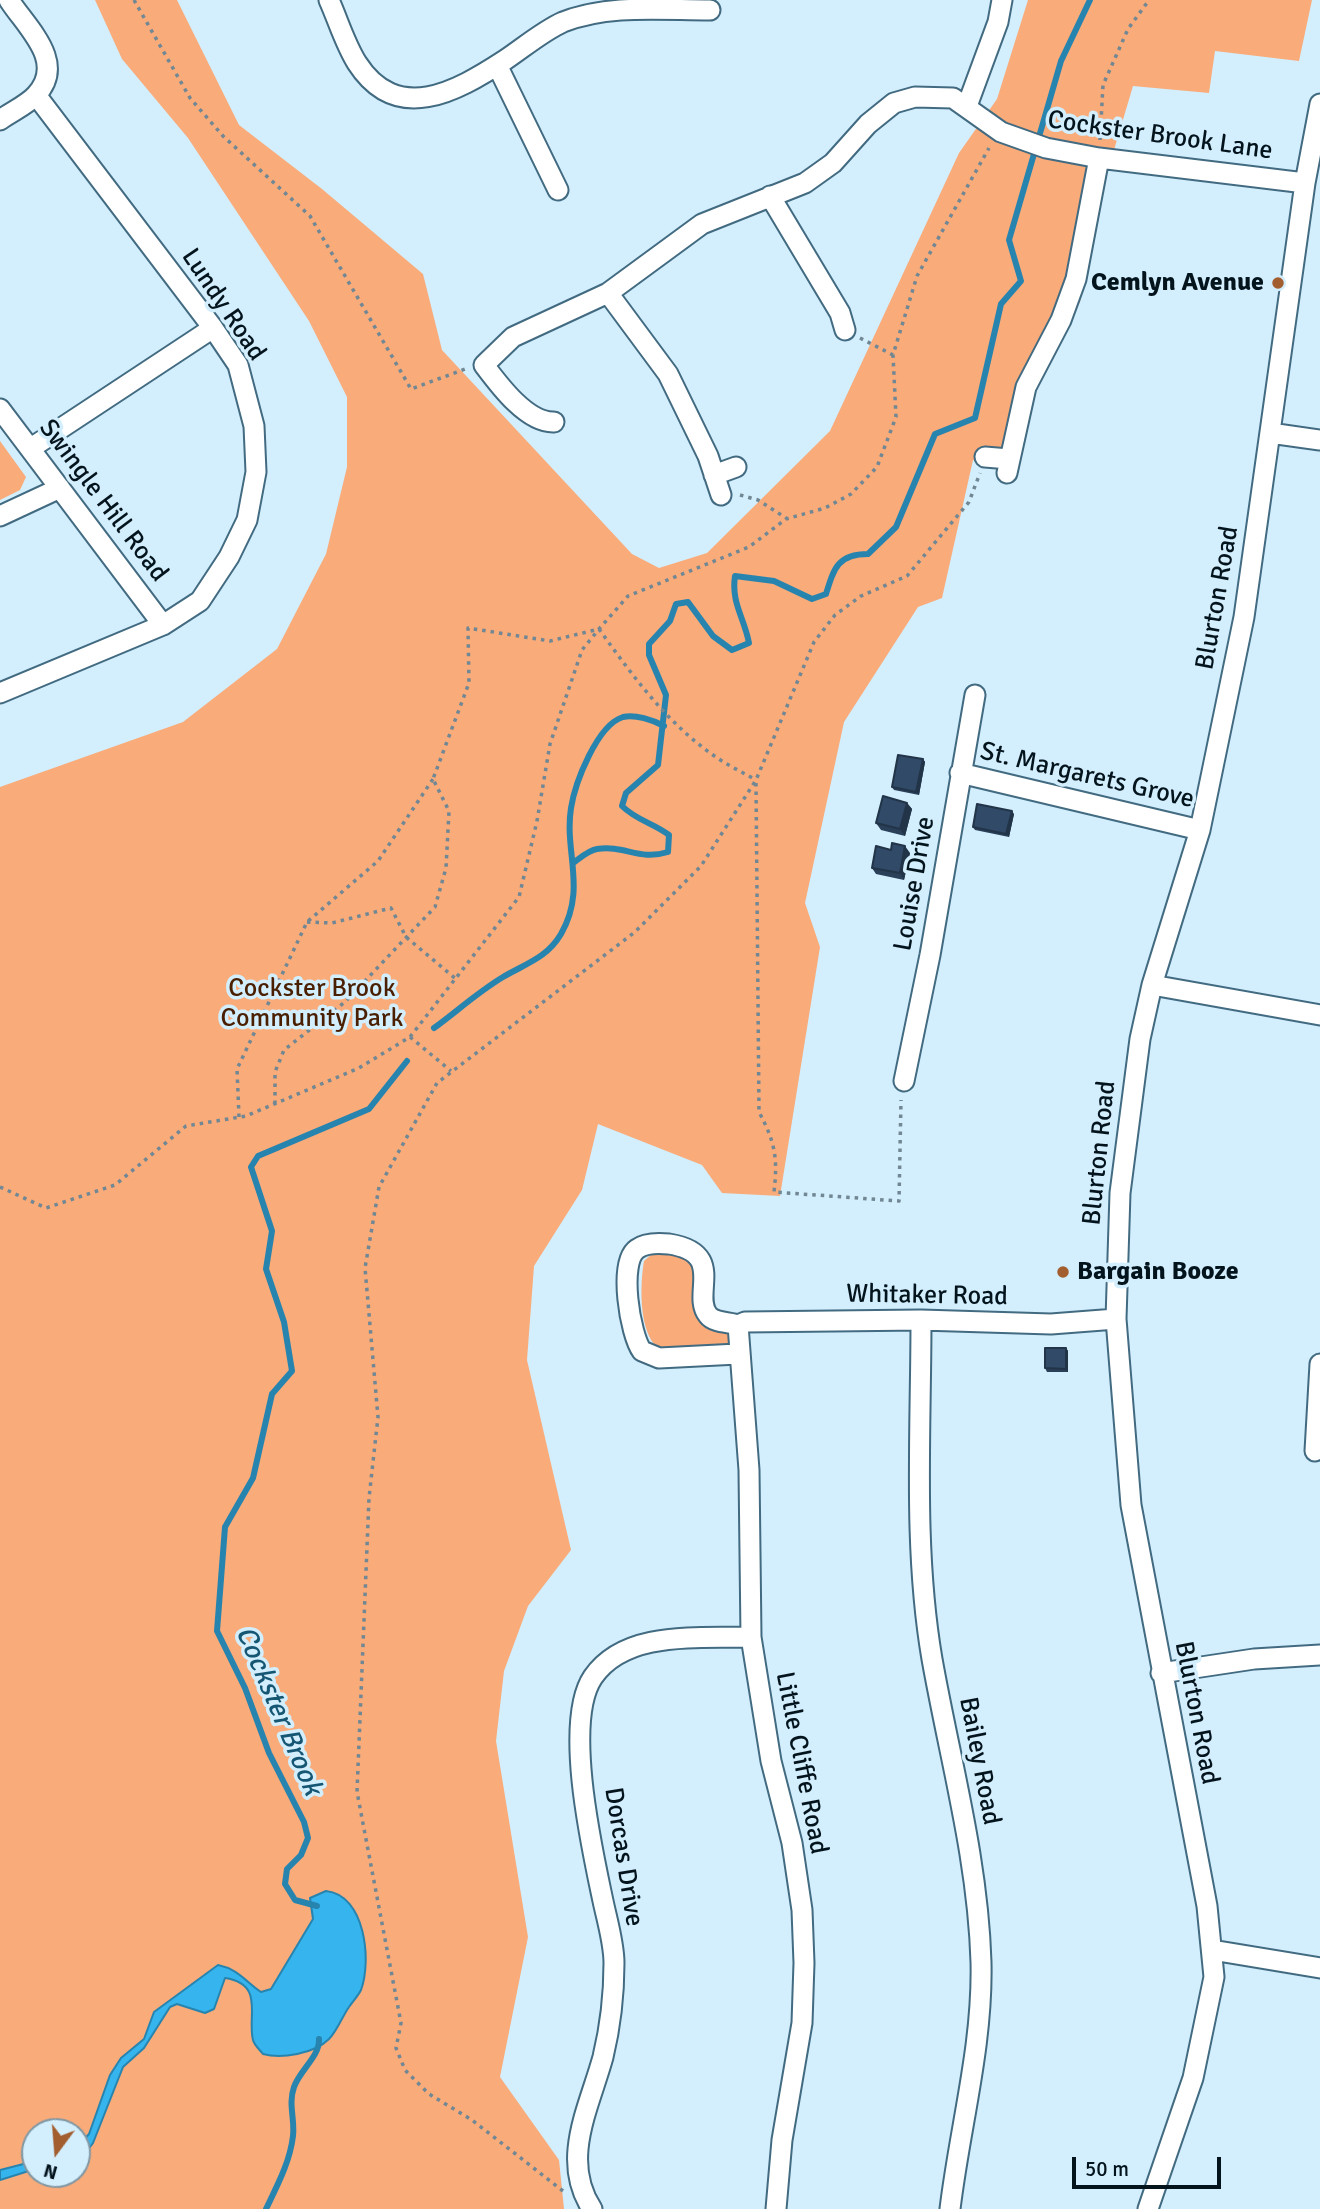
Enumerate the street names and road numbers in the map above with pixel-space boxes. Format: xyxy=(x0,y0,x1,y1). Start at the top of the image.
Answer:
street label: Cockster Brook Lane xyxy=(1046,105,1274,167)
street label: Lundy Road xyxy=(174,243,272,367)
street label: Swingle Hill Road xyxy=(32,414,174,588)
street label: Blurton Road xyxy=(1190,524,1246,672)
street label: St. Margarets Grove xyxy=(977,736,1197,816)
street label: Louise Drive xyxy=(888,814,942,954)
street label: Blurton Road xyxy=(1077,1079,1123,1227)
street label: Whitaker Road xyxy=(846,1279,1008,1313)
street label: Blurton Road xyxy=(1167,1639,1225,1787)
street label: Little Cliffe Road xyxy=(768,1669,834,1857)
street label: Bailey Road xyxy=(951,1694,1007,1828)
street label: Dorcas Drive xyxy=(597,1785,649,1929)

